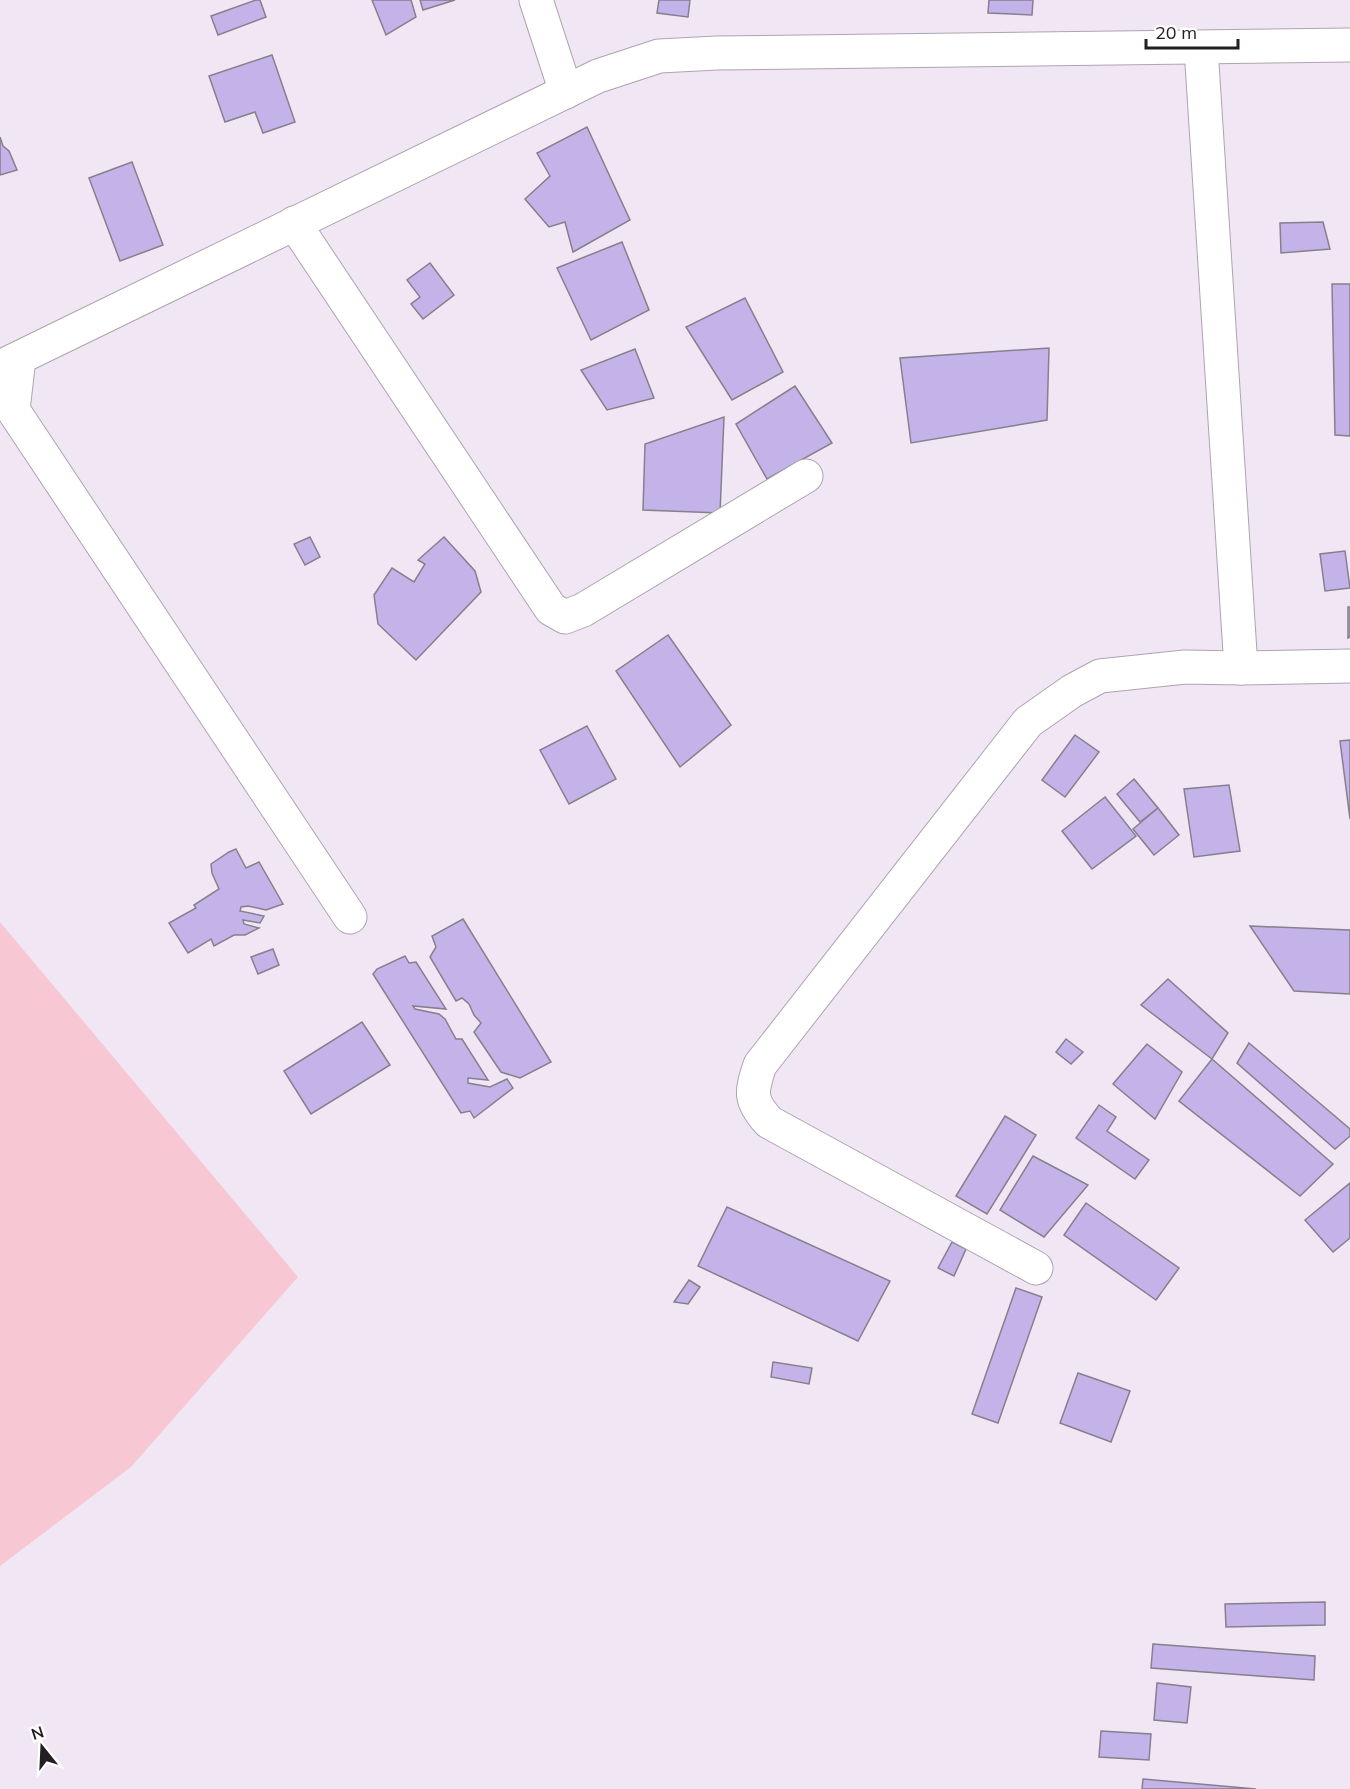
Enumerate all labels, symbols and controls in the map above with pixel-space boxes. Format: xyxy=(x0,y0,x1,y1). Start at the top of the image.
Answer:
scale bar xyxy=(1146,12,1238,50)
text: 20 m xyxy=(1155,21,1197,44)
north arrow xyxy=(12,1717,72,1777)
text: N xyxy=(29,1721,46,1744)

